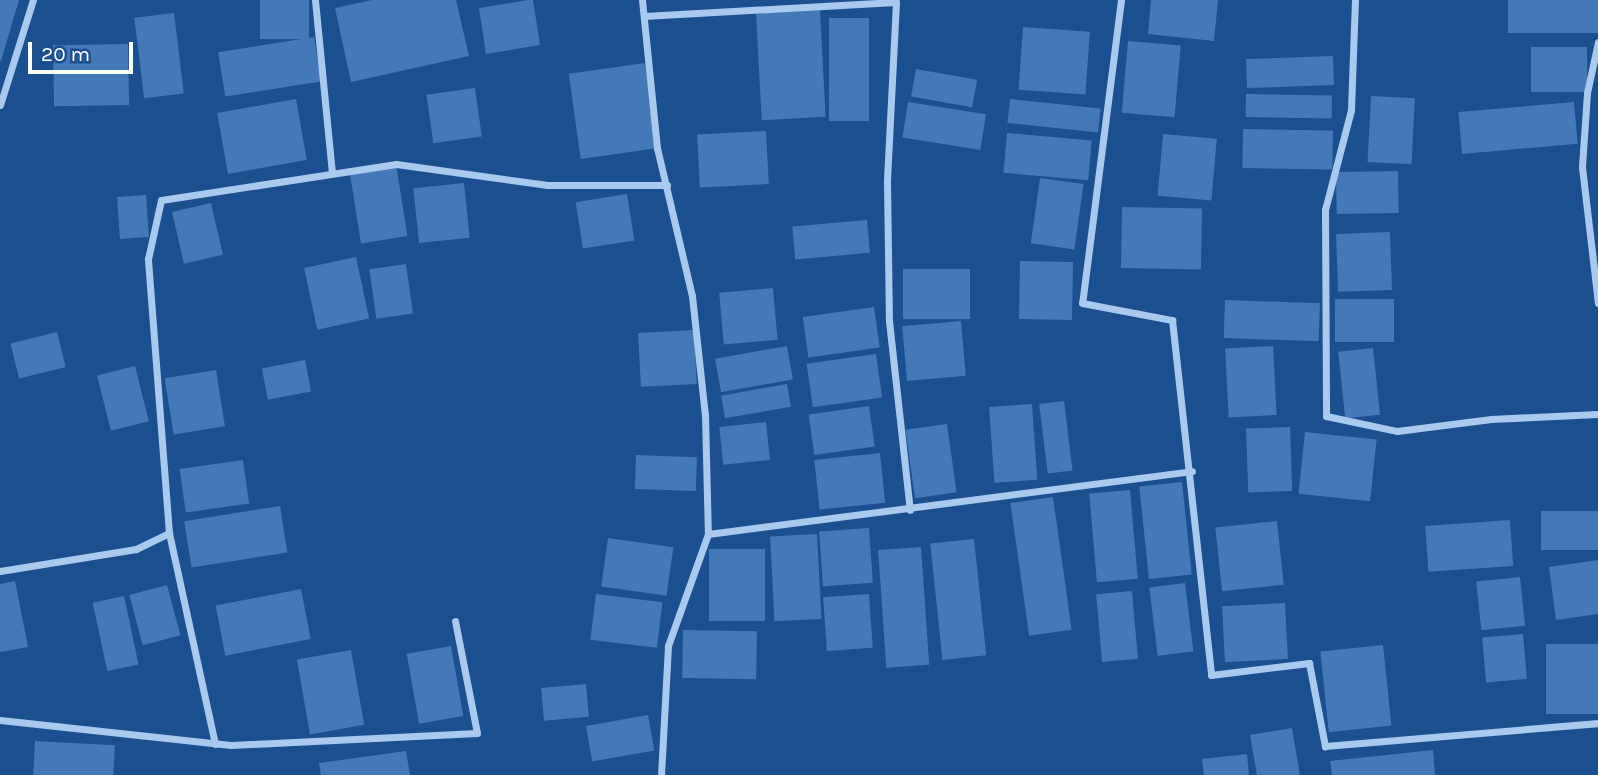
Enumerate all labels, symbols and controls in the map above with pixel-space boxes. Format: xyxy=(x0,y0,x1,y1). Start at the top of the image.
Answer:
scale bar xyxy=(32,28,136,72)
text: 20 m xyxy=(41,42,90,66)

